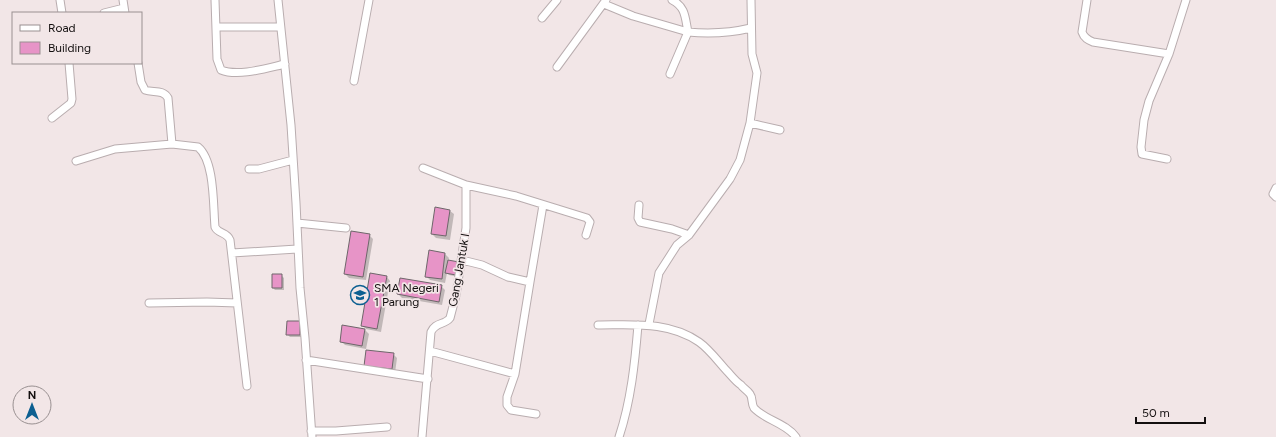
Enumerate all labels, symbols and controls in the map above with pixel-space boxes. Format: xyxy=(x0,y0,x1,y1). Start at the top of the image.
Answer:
legend xyxy=(12,12,142,64)
text: Road xyxy=(48,21,76,35)
text: Building xyxy=(48,41,91,55)
street label: Gang Jantuk I xyxy=(446,232,472,308)
place label: SMA Negeri 1 Parung xyxy=(374,281,439,309)
school or university icon: SMA Negeri 1 Parung xyxy=(349,284,371,306)
north arrow xyxy=(12,385,52,425)
text: N xyxy=(28,389,36,402)
scale bar xyxy=(1136,399,1205,425)
text: 50 m xyxy=(1142,406,1170,420)

